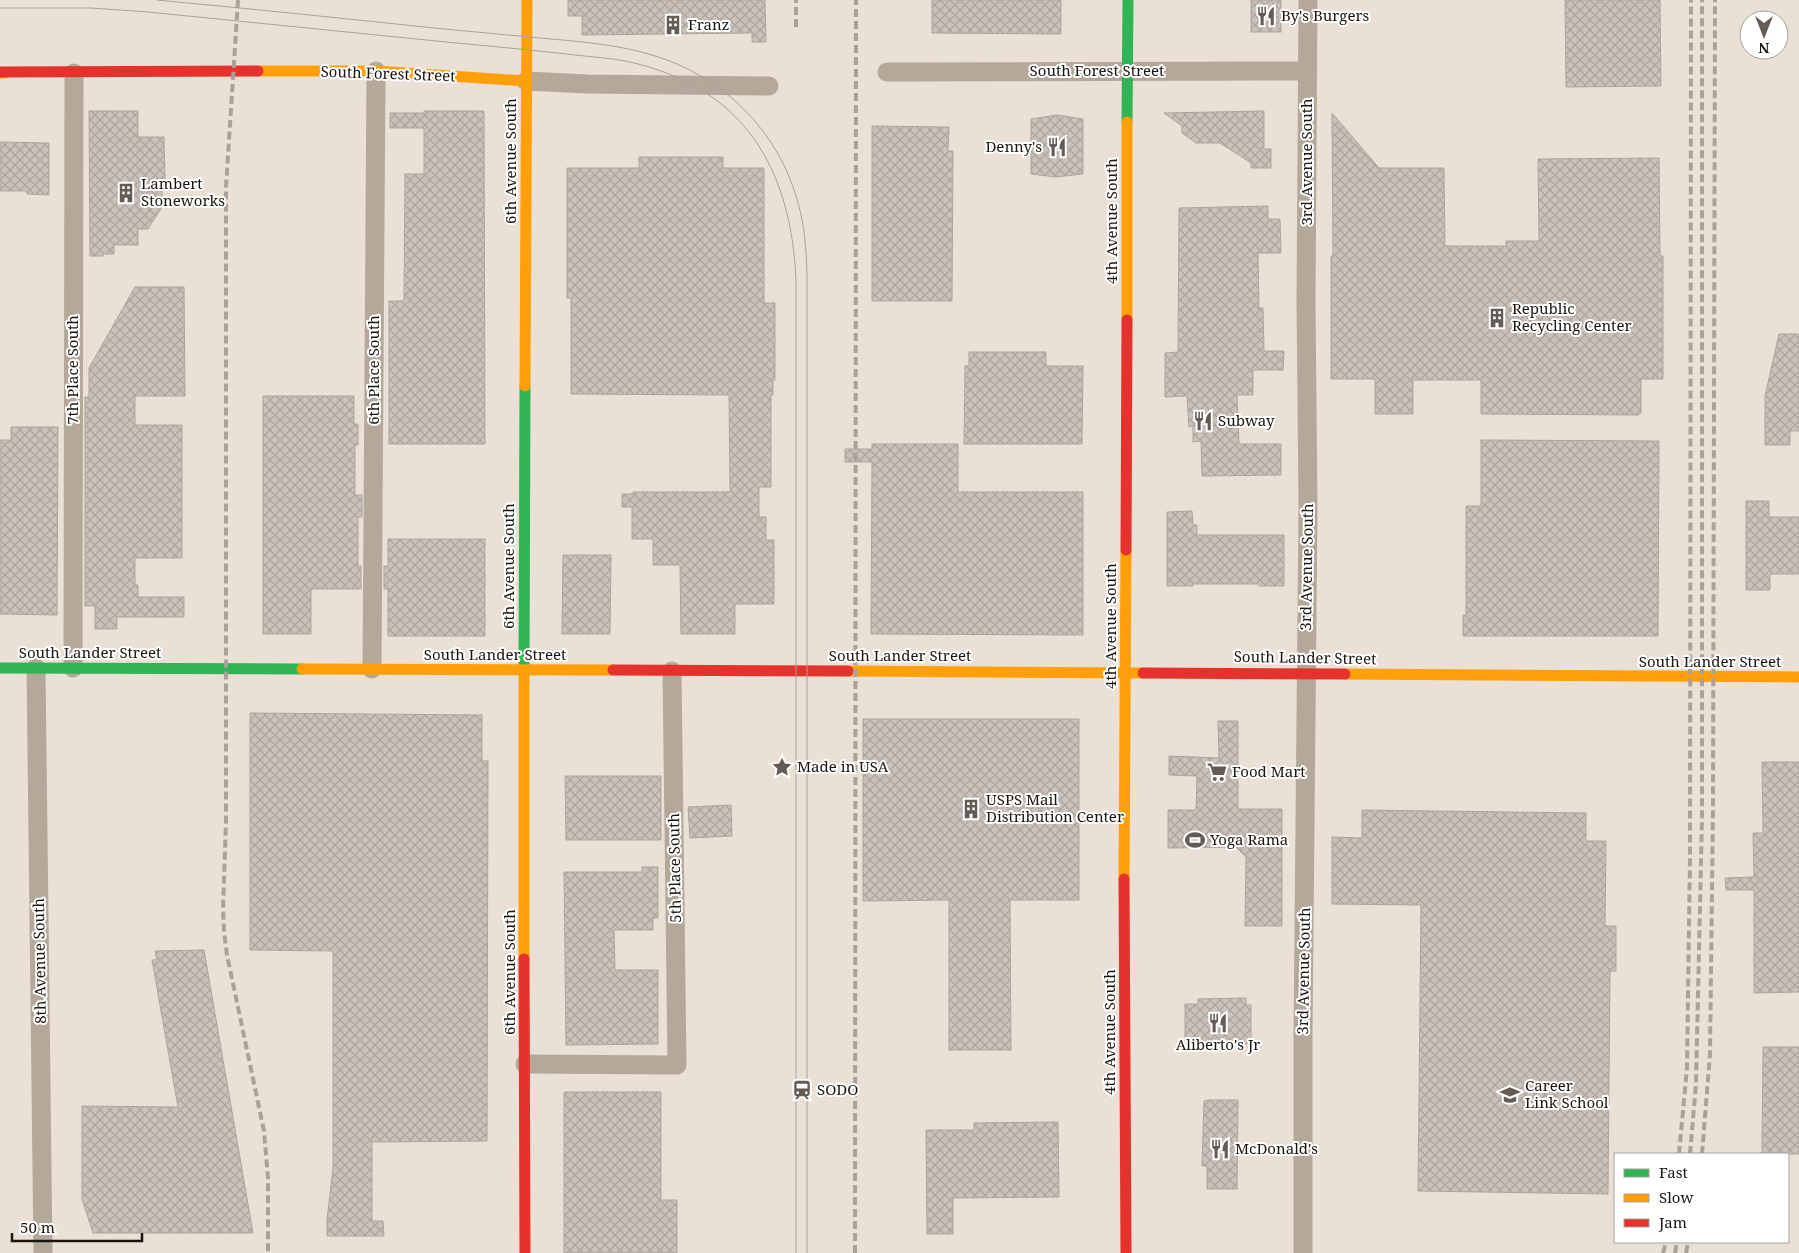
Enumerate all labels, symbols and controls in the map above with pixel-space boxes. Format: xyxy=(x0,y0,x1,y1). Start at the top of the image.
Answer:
restaurant icon: By's Burgers xyxy=(1255,5,1277,27)
place label: By's Burgers xyxy=(1281,5,1370,25)
north arrow xyxy=(1739,10,1789,60)
building icon: Franz xyxy=(662,14,684,36)
place label: Franz xyxy=(688,14,729,34)
text: N xyxy=(1758,39,1770,58)
street label: South Forest Street xyxy=(1030,60,1164,80)
street label: South Forest Street xyxy=(320,61,456,85)
street label: 6th Avenue South xyxy=(500,98,520,224)
street label: 3rd Avenue South xyxy=(1296,98,1316,226)
place label: Denny's xyxy=(985,136,1042,156)
restaurant icon: Denny's xyxy=(1046,136,1068,158)
street label: 4th Avenue South xyxy=(1101,158,1121,284)
place label: Lambert Stoneworks xyxy=(141,173,225,210)
building icon: Lambert Stoneworks xyxy=(115,182,137,204)
place label: Republic Recycling Center xyxy=(1512,298,1631,335)
building icon: Republic Recycling Center xyxy=(1486,307,1508,329)
street label: 7th Place South xyxy=(62,315,82,425)
street label: 6th Place South xyxy=(363,315,383,425)
restaurant icon: Subway xyxy=(1192,410,1214,432)
place label: Subway xyxy=(1218,410,1275,430)
street label: 6th Avenue South xyxy=(498,503,518,629)
street label: 3rd Avenue South xyxy=(1295,503,1317,631)
street label: 4th Avenue South xyxy=(1100,563,1120,689)
street label: South Lander Street xyxy=(19,642,161,662)
street label: South Lander Street xyxy=(424,644,566,664)
street label: South Lander Street xyxy=(829,645,971,665)
street label: South Lander Street xyxy=(1234,646,1376,668)
street label: South Lander Street xyxy=(1639,651,1781,671)
place icon: Made in USA xyxy=(771,756,793,778)
place label: Made in USA xyxy=(797,756,889,776)
supermarket icon: Food Mart xyxy=(1206,761,1228,783)
place label: Food Mart xyxy=(1232,761,1306,781)
place label: USPS Mail Distribution Center xyxy=(986,789,1124,826)
building icon: USPS Mail Distribution Center xyxy=(960,798,982,820)
street label: 5th Place South xyxy=(663,813,685,923)
sports icon: Yoga Rama xyxy=(1184,829,1206,851)
place label: Yoga Rama xyxy=(1209,829,1288,849)
street label: 8th Avenue South xyxy=(28,898,50,1024)
street label: 3rd Avenue South xyxy=(1292,907,1314,1035)
street label: 6th Avenue South xyxy=(499,909,519,1035)
street label: 4th Avenue South xyxy=(1099,969,1119,1095)
restaurant icon: Aliberto's Jr xyxy=(1207,1012,1229,1034)
place label: Aliberto's Jr xyxy=(1176,1034,1260,1054)
place label: Career Link School xyxy=(1525,1075,1609,1112)
station icon: SODO xyxy=(791,1079,813,1101)
place label: SODO xyxy=(817,1079,858,1099)
school or university icon: Career Link School xyxy=(1499,1084,1521,1106)
restaurant icon: McDonald's xyxy=(1209,1138,1231,1160)
place label: McDonald's xyxy=(1235,1138,1318,1158)
legend xyxy=(1614,1153,1789,1243)
text: Fast xyxy=(1659,1162,1688,1182)
text: Slow xyxy=(1659,1187,1693,1207)
scale bar xyxy=(12,1210,142,1242)
text: Jam xyxy=(1658,1212,1687,1232)
text: 50 m xyxy=(20,1217,55,1237)

